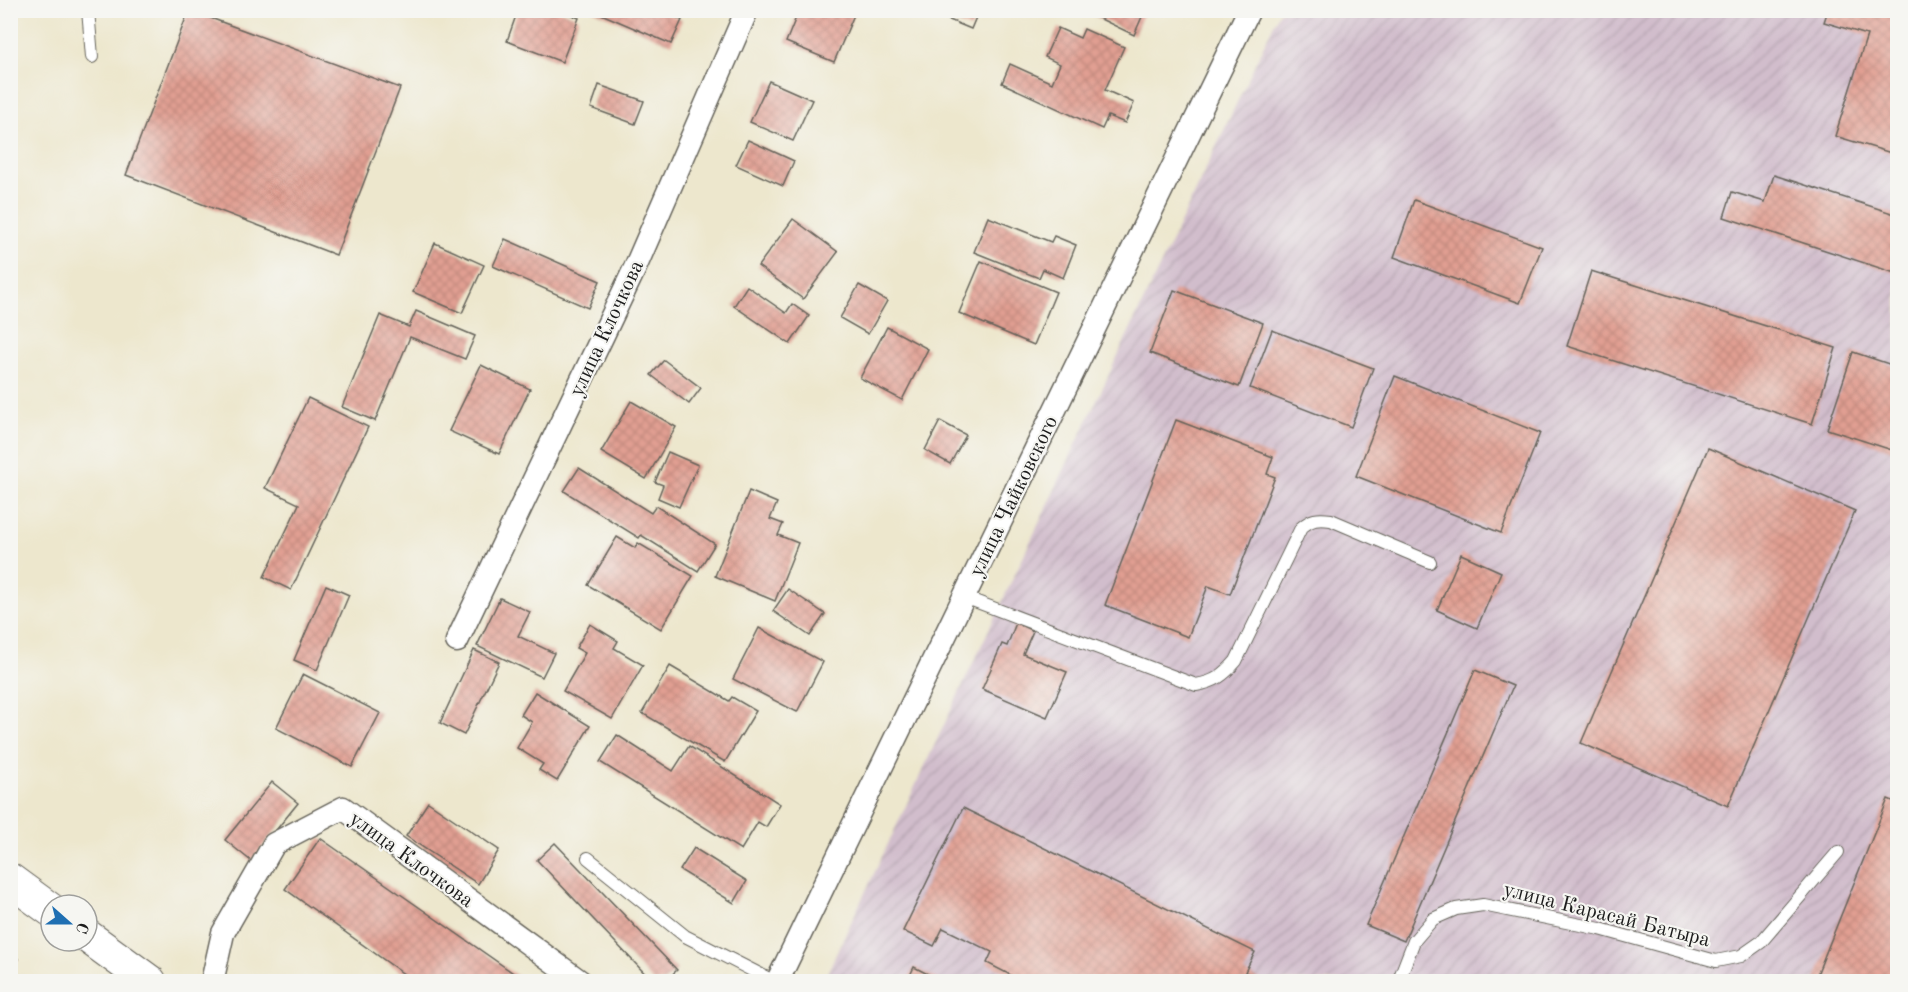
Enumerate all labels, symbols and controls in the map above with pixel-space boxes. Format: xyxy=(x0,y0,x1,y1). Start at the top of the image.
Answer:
street label: улица Клочкова xyxy=(567,257,648,400)
street label: улица Чайковского xyxy=(966,413,1062,580)
street label: улица Клочкова xyxy=(345,808,477,912)
street label: улица Карасай Батыра xyxy=(1501,880,1712,951)
north arrow xyxy=(39,893,99,953)
text: С xyxy=(72,920,90,935)

